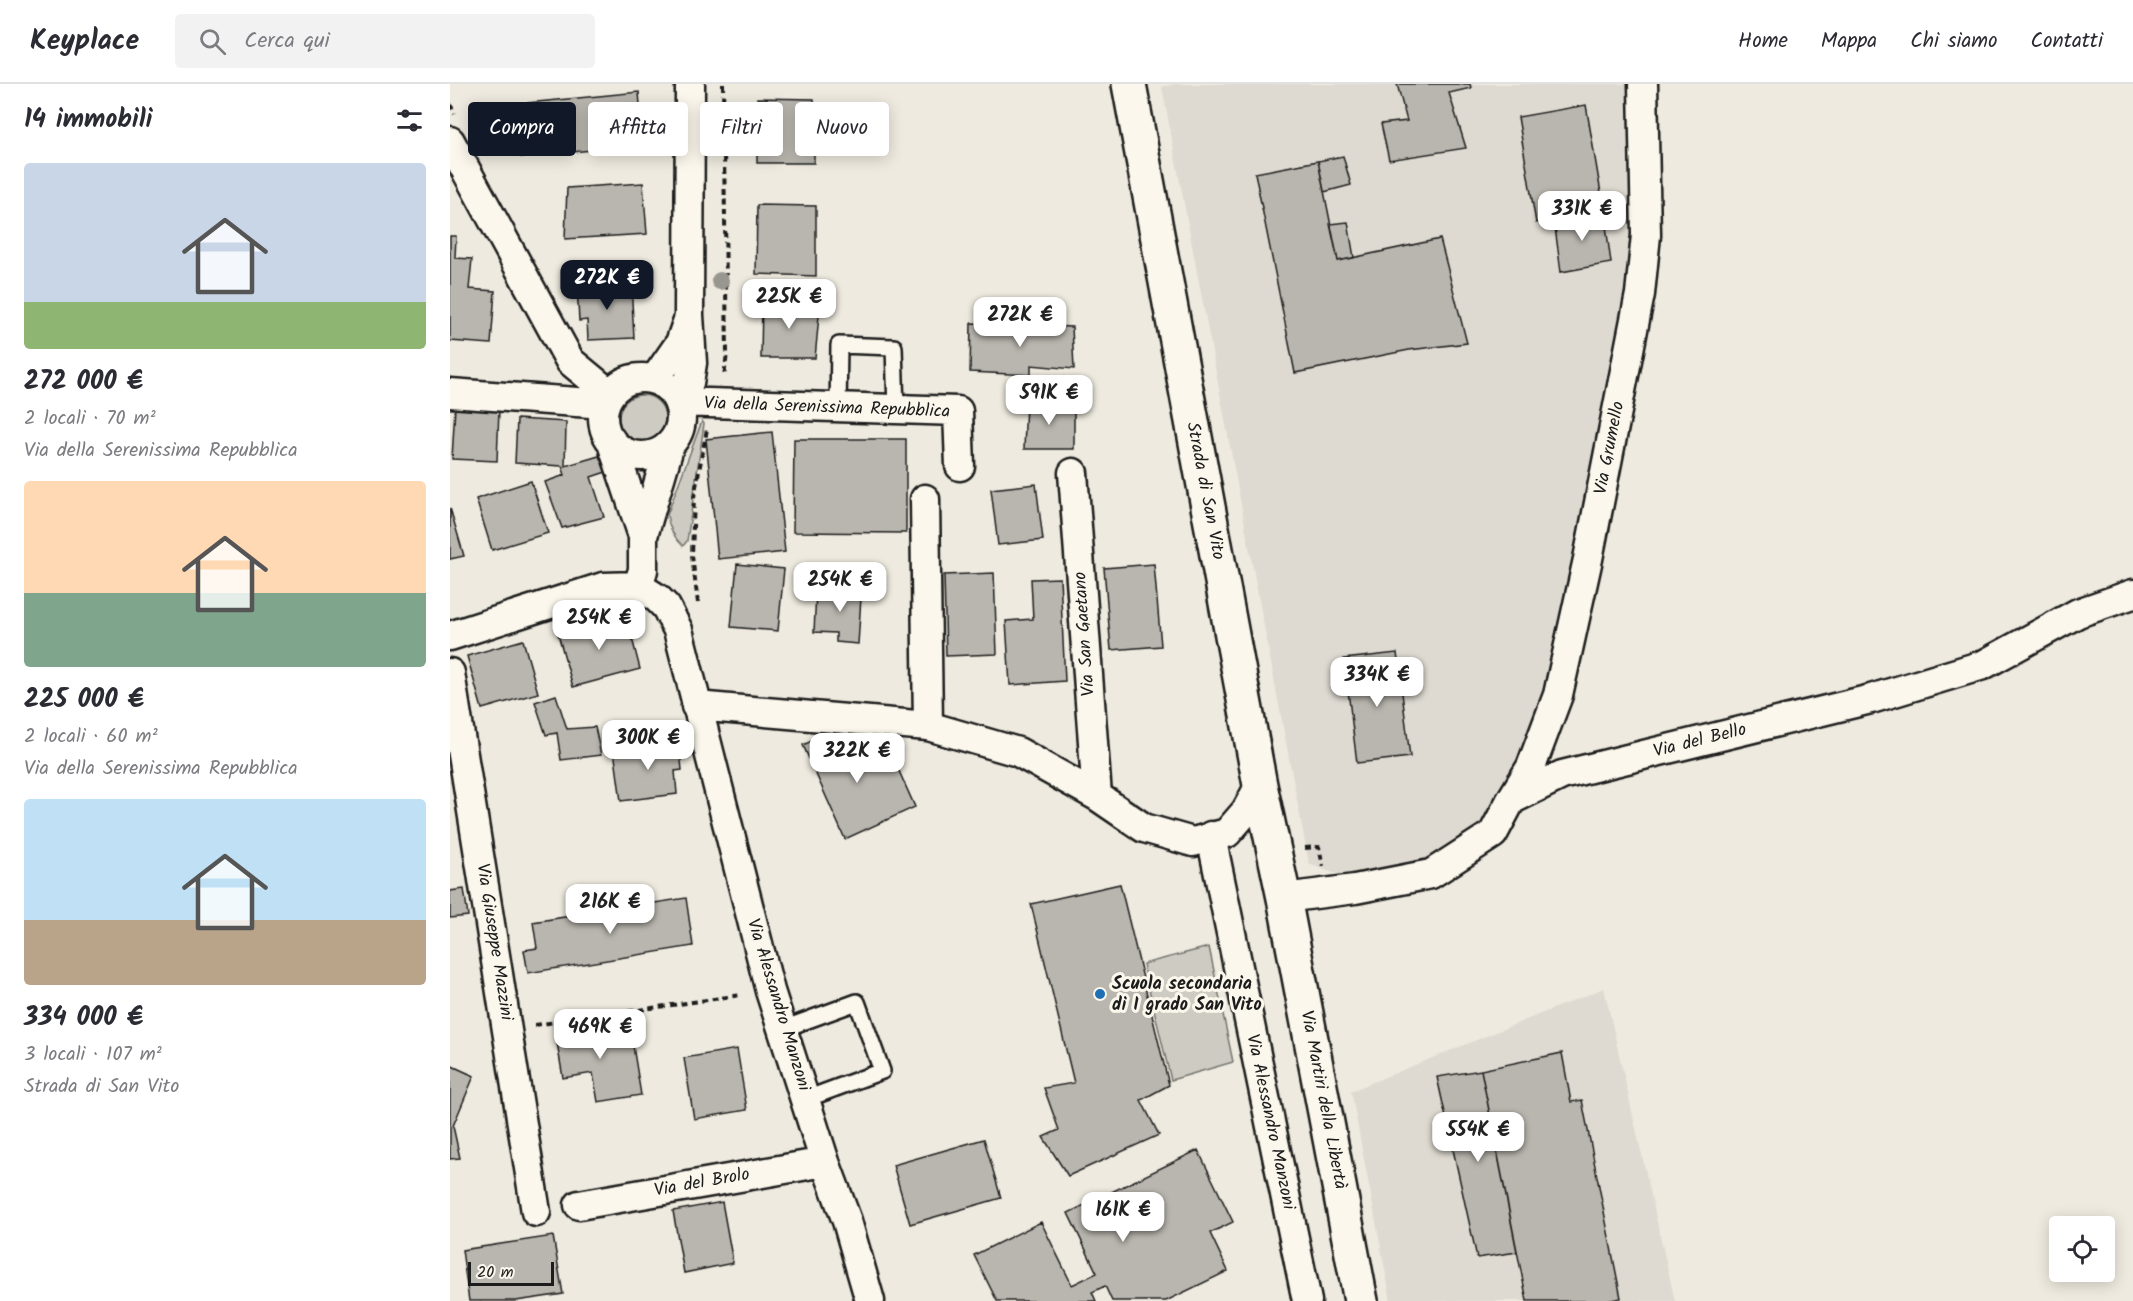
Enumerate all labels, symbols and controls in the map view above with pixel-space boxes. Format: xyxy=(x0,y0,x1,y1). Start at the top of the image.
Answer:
search box xyxy=(175,14,595,68)
text: Keyplace xyxy=(30,19,139,64)
text: Cerca qui xyxy=(244,24,330,59)
icon: search xyxy=(196,25,229,58)
text: Home xyxy=(1738,25,1788,58)
text: Mappa xyxy=(1821,25,1877,58)
text: Chi siamo xyxy=(1910,25,1997,58)
text: Contatti xyxy=(2030,25,2103,58)
text: 14 immobili xyxy=(24,99,152,141)
chip: Compra xyxy=(468,102,576,156)
chip: Affitta xyxy=(588,102,688,156)
chip: Filtri xyxy=(700,102,783,156)
chip: Nuovo xyxy=(795,102,889,156)
icon: filters xyxy=(393,104,426,137)
pin: 331K € xyxy=(1533,191,1631,242)
text: 331K € xyxy=(1552,194,1612,226)
icon: home xyxy=(171,202,279,310)
pin: 272K € xyxy=(558,260,656,311)
text: 272K € xyxy=(574,263,640,295)
pin: 225K € xyxy=(740,279,838,330)
text: 225K € xyxy=(756,282,822,314)
pin: 272K € xyxy=(971,297,1069,348)
text: 272K € xyxy=(987,300,1053,332)
text: 272 000 € xyxy=(24,361,143,403)
pin: 591K € xyxy=(1000,375,1098,426)
text: 591K € xyxy=(1020,378,1078,410)
street label: Via della Serenissima Repubblica xyxy=(703,389,951,427)
street label: Via Grumello xyxy=(1587,399,1633,497)
text: 2 locali · 70 m² xyxy=(24,403,156,435)
street label: Strada di San Vito xyxy=(1177,420,1233,562)
text: Via della Serenissima Repubblica xyxy=(24,435,298,467)
icon: home xyxy=(171,520,279,628)
pin: 254K € xyxy=(791,562,889,613)
text: 254K € xyxy=(807,565,873,597)
street label: Via San Gaetano xyxy=(1066,571,1104,697)
pin: 254K € xyxy=(550,600,648,651)
text: 254K € xyxy=(566,603,632,635)
pin: 334K € xyxy=(1328,657,1426,708)
text: 334K € xyxy=(1344,660,1410,692)
text: 225 000 € xyxy=(24,679,144,721)
street label: Via del Bello xyxy=(1651,715,1749,767)
pin: 300K € xyxy=(599,720,697,771)
text: 2 locali · 60 m² xyxy=(24,721,158,753)
text: 300K € xyxy=(616,723,680,755)
pin: 322K € xyxy=(808,733,906,784)
text: 322K € xyxy=(824,736,890,768)
text: Via della Serenissima Repubblica xyxy=(24,753,298,785)
icon: home xyxy=(171,838,279,946)
street label: Via Giuseppe Mazzini xyxy=(467,862,521,1023)
pin: 216K € xyxy=(561,884,659,935)
text: 216K € xyxy=(580,887,640,919)
street label: Via Alessandro Manzoni xyxy=(738,915,818,1095)
place label: Scuola secondaria di I grado San Vito xyxy=(1112,970,1262,1020)
marker: Scuola secondaria di I grado San Vito xyxy=(1093,987,1107,1001)
text: 334 000 € xyxy=(24,997,143,1039)
street label: Via Martiri della Libertà xyxy=(1291,1008,1355,1192)
pin: 469K € xyxy=(551,1009,649,1060)
text: 469K € xyxy=(568,1012,632,1044)
street label: Via Alessandro Manzoni xyxy=(1237,1032,1303,1213)
text: 3 locali · 107 m² xyxy=(24,1039,162,1071)
text: Strada di San Vito xyxy=(24,1071,179,1103)
pin: 554K € xyxy=(1429,1112,1527,1163)
text: 554K € xyxy=(1446,1115,1510,1147)
street label: Via del Brolo xyxy=(652,1160,752,1206)
pin: 161K € xyxy=(1074,1192,1172,1243)
text: 161K € xyxy=(1095,1195,1151,1227)
map controls xyxy=(2049,1216,2115,1282)
button: locate xyxy=(2049,1216,2115,1282)
scale bar xyxy=(468,1259,554,1286)
text: 20 m xyxy=(477,1260,513,1285)

